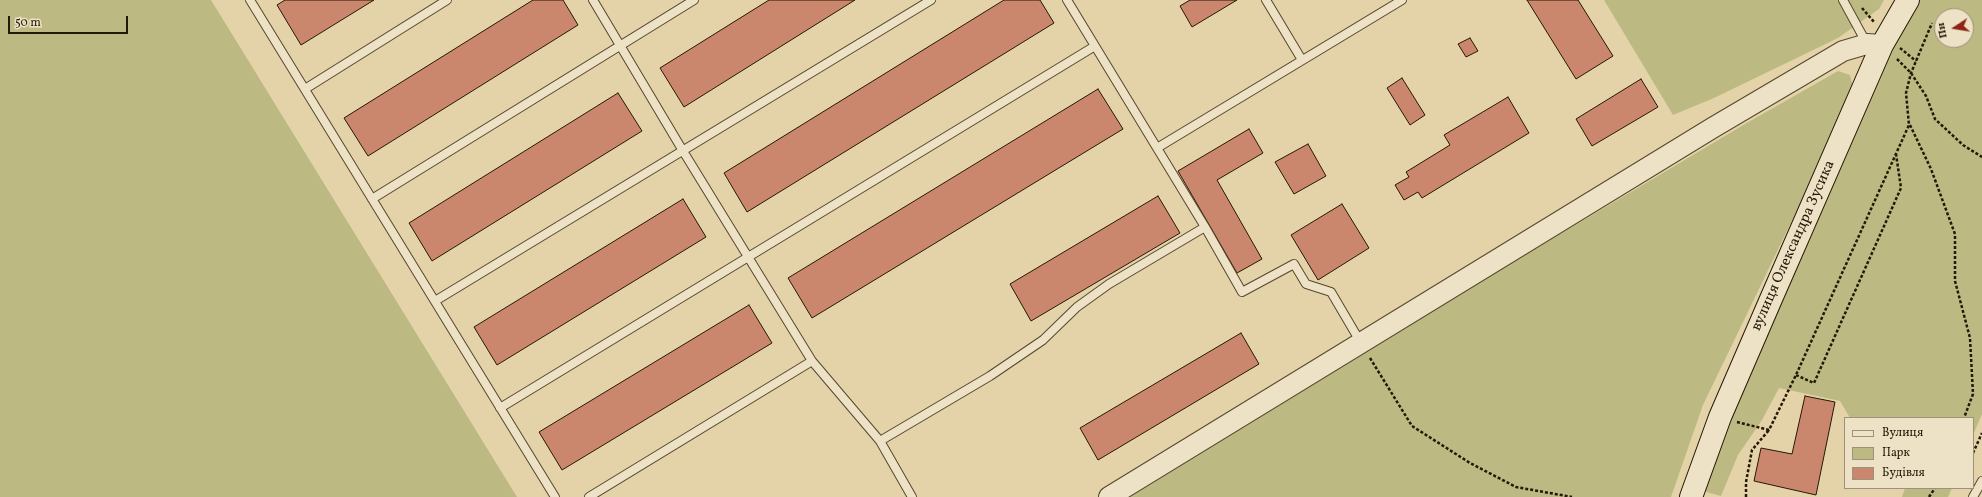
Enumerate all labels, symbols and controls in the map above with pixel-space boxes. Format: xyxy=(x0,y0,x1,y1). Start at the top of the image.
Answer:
scale bar xyxy=(10,8,130,34)
north arrow xyxy=(1934,8,1974,48)
text: 50 m xyxy=(15,15,41,31)
text: Пн xyxy=(1934,21,1952,40)
street label: вулиця Олександра Зусика xyxy=(1748,158,1840,334)
legend xyxy=(1844,417,1974,489)
text: Вулиця xyxy=(1882,425,1923,441)
text: Парк xyxy=(1882,445,1910,461)
text: Будівля xyxy=(1882,465,1925,481)

